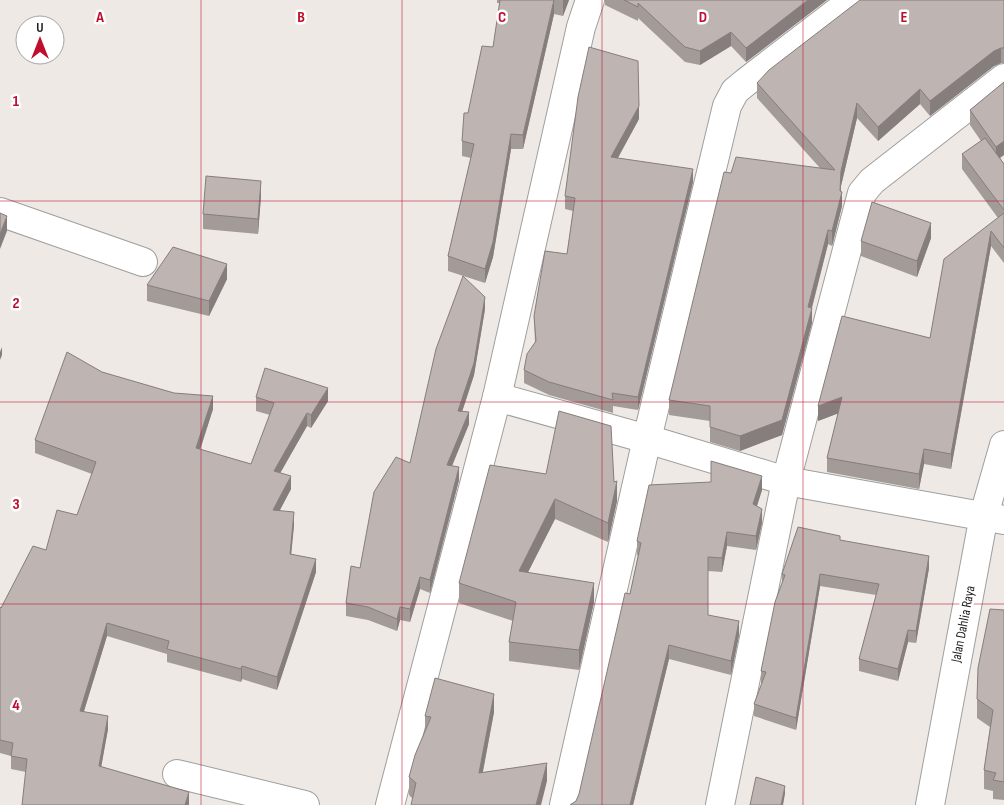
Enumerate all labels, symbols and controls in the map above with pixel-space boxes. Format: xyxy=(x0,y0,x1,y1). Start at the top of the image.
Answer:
text: A xyxy=(95,8,104,27)
text: B xyxy=(297,8,305,27)
text: C xyxy=(498,8,506,27)
text: D xyxy=(699,8,707,27)
text: E xyxy=(901,8,908,27)
north arrow xyxy=(15,15,65,65)
text: U xyxy=(36,19,44,36)
text: 1 xyxy=(13,92,20,111)
text: 2 xyxy=(12,294,20,313)
text: 3 xyxy=(12,495,20,514)
street label: Jalan Dahlia Raya xyxy=(947,584,979,665)
text: 4 xyxy=(12,696,20,715)

